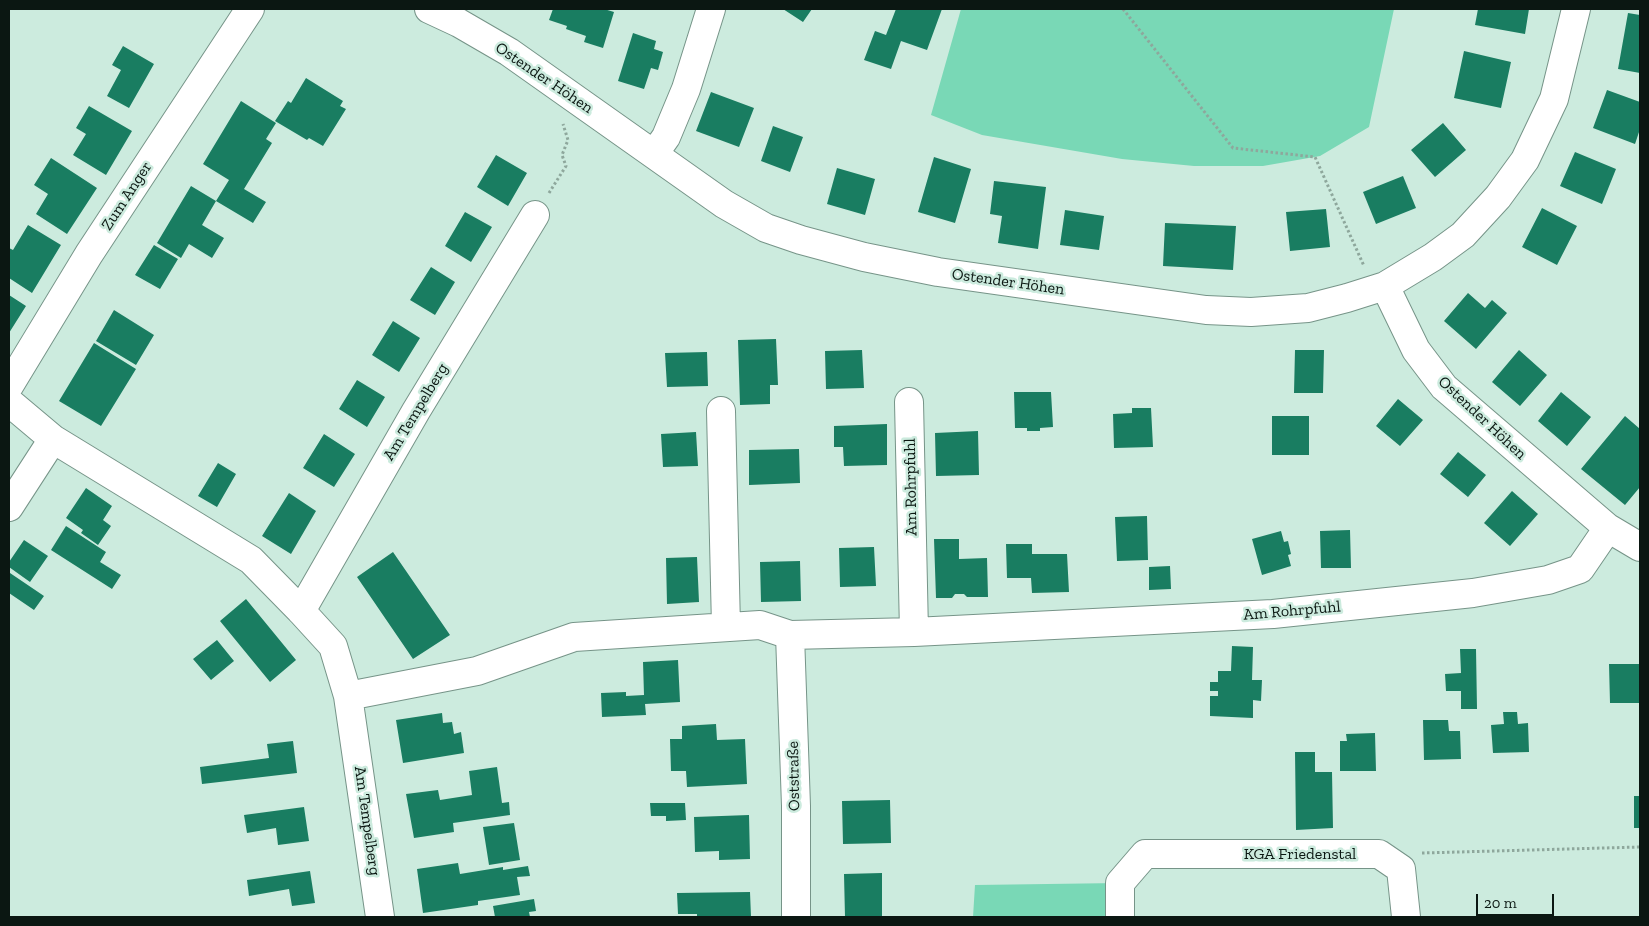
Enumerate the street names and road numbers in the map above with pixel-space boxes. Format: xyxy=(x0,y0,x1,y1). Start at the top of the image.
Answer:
street label: Ostender Höhen xyxy=(492,38,596,118)
street label: Zum Anger xyxy=(98,158,156,234)
street label: Ostender Höhen xyxy=(950,265,1066,299)
street label: Am Tempelberg xyxy=(379,360,453,464)
street label: Ostender Höhen xyxy=(1434,372,1530,464)
street label: Am Rohrpfuhl xyxy=(901,438,921,536)
street label: Am Rohrpfuhl xyxy=(1243,597,1341,625)
street label: Oststraße xyxy=(784,741,804,811)
street label: Am Tempelberg xyxy=(350,765,384,877)
street label: KGA Friedenstal xyxy=(1244,844,1356,864)

